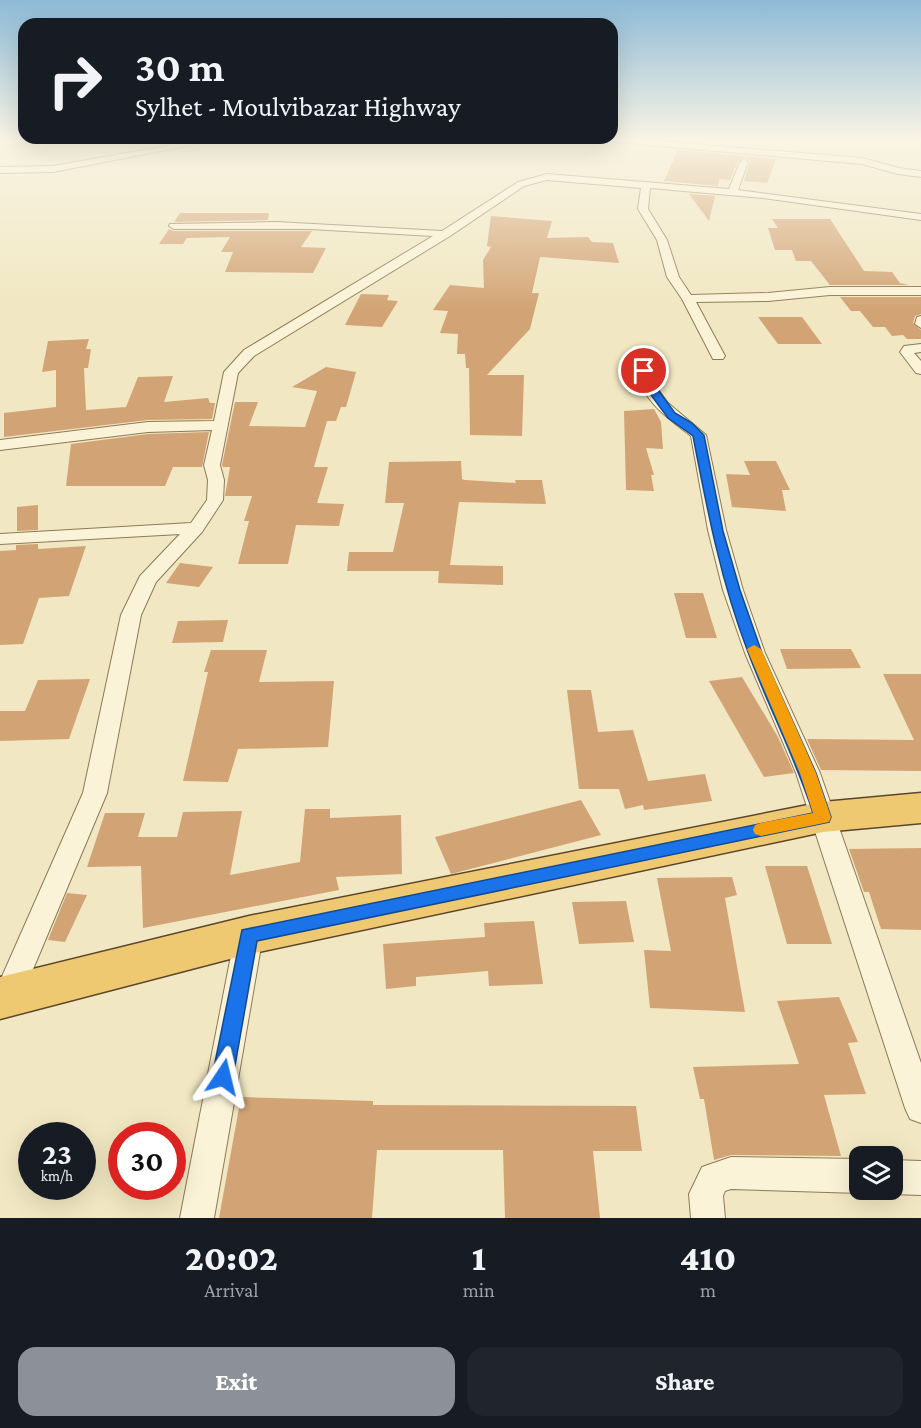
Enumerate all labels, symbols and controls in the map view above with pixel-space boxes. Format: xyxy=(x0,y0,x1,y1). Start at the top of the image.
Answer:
icon: right xyxy=(36,42,114,120)
text: 30 m xyxy=(135,43,225,90)
text: Sylhet - Moulvibazar Highway xyxy=(135,92,461,122)
pin xyxy=(618,345,669,396)
icon: arrive xyxy=(627,354,660,387)
position arrow xyxy=(191,1045,255,1109)
speed limit sign: 30 xyxy=(108,1122,186,1200)
text: 23 xyxy=(42,1137,72,1170)
map controls xyxy=(849,1146,903,1200)
button: layers xyxy=(849,1146,903,1200)
text: km/h xyxy=(41,1168,73,1184)
text: 20:02 xyxy=(185,1238,278,1278)
text: 1 xyxy=(472,1238,486,1278)
text: 410 xyxy=(680,1238,736,1278)
text: Arrival xyxy=(204,1279,259,1301)
text: min xyxy=(463,1279,495,1301)
text: m xyxy=(700,1279,716,1301)
button: Exit xyxy=(18,1347,455,1416)
button: Share xyxy=(467,1347,903,1416)

